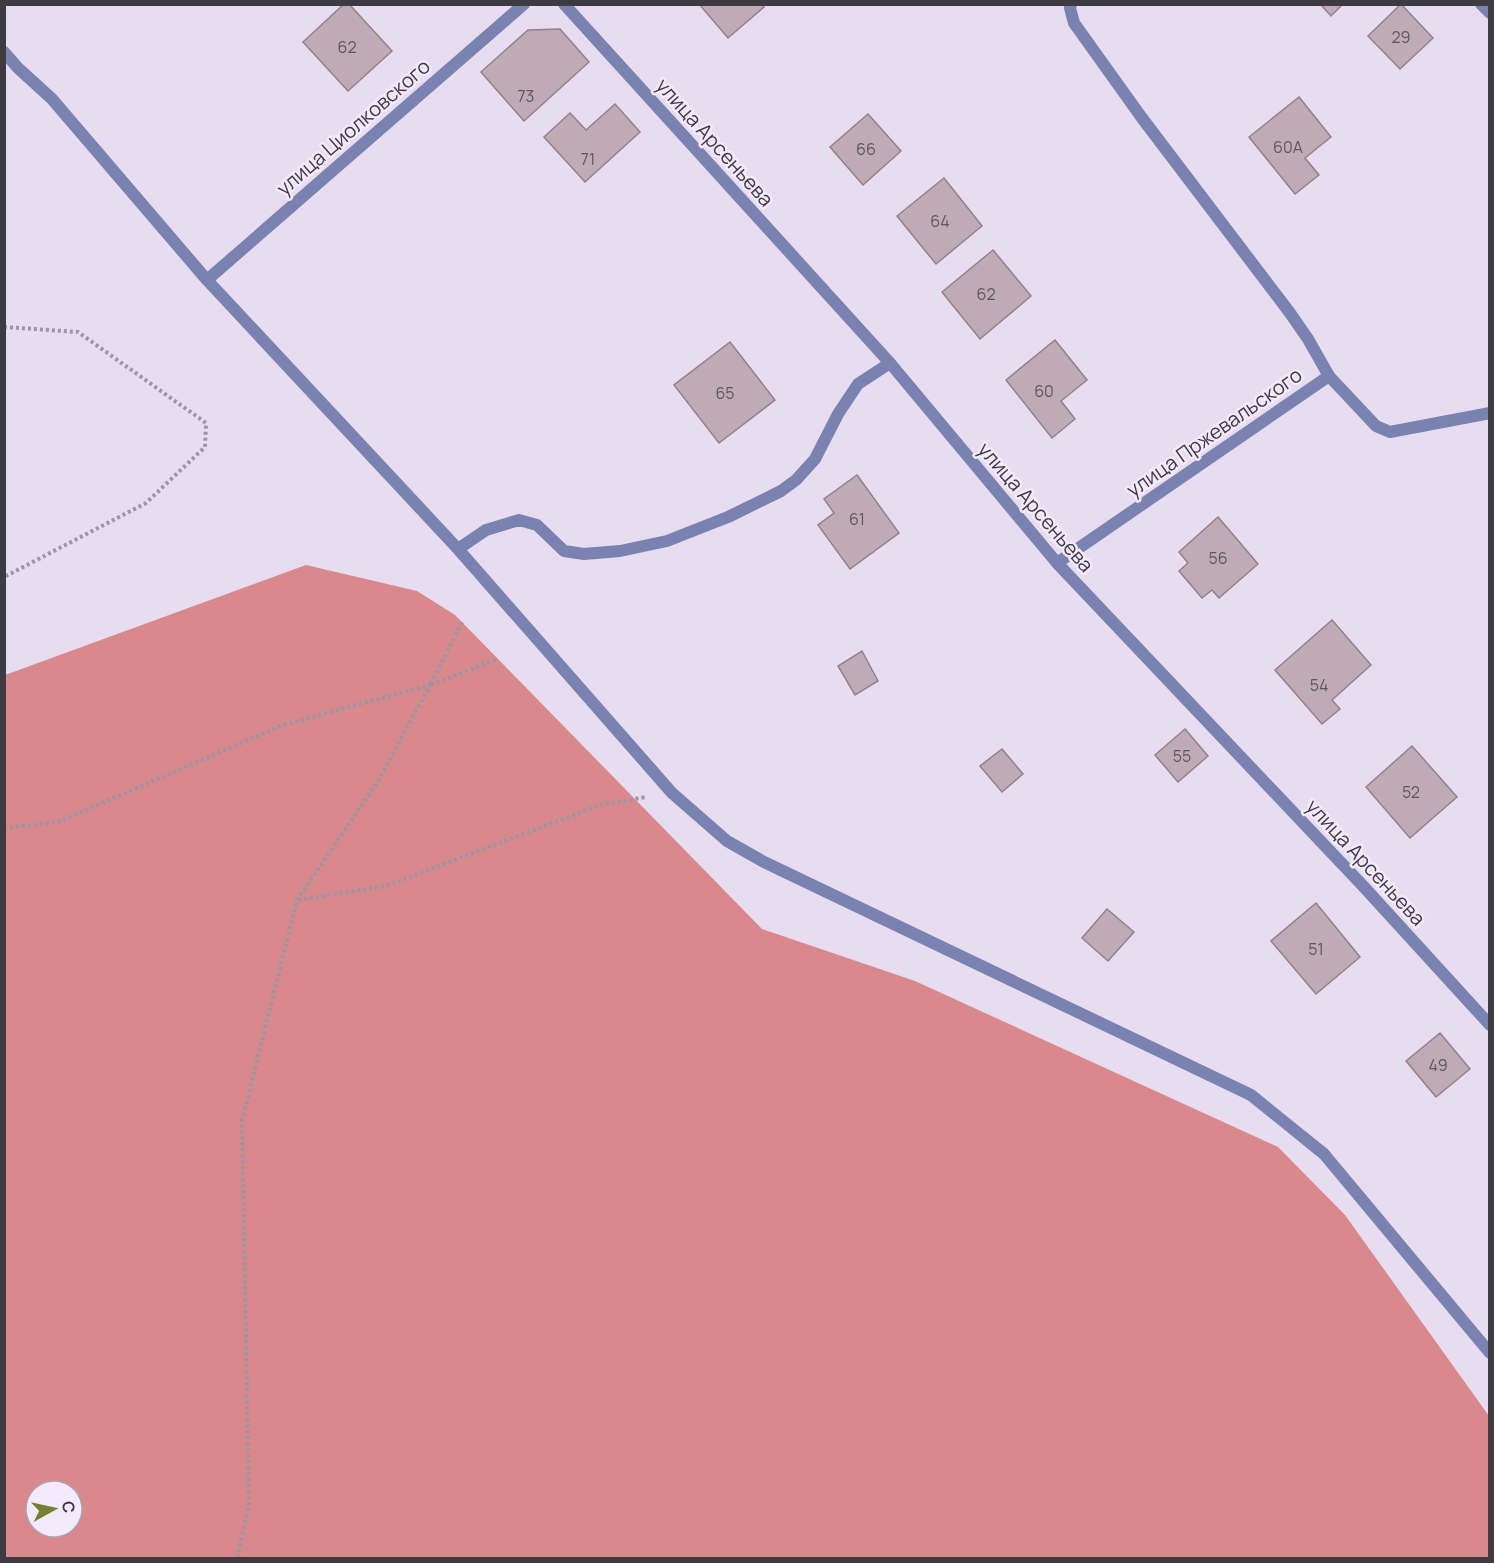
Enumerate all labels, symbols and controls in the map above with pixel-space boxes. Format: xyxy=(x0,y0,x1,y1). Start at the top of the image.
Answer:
house number: 29 xyxy=(1391,26,1411,48)
house number: 62 xyxy=(337,36,357,58)
street label: улица Циолковского xyxy=(270,53,436,201)
street label: улица Арсеньева xyxy=(650,72,780,212)
house number: 73 xyxy=(518,85,534,107)
house number: 60А xyxy=(1273,136,1303,158)
house number: 66 xyxy=(856,138,876,160)
house number: 71 xyxy=(581,148,595,170)
house number: 64 xyxy=(930,210,950,232)
house number: 62 xyxy=(976,283,996,305)
street label: улица Пржевальского xyxy=(1121,361,1307,503)
house number: 60 xyxy=(1034,380,1054,402)
house number: 65 xyxy=(715,382,735,404)
street label: улица Арсеньева xyxy=(972,436,1100,578)
house number: 61 xyxy=(849,508,865,530)
house number: 56 xyxy=(1208,547,1228,569)
house number: 54 xyxy=(1310,674,1328,696)
house number: 55 xyxy=(1173,745,1191,767)
house number: 52 xyxy=(1402,781,1420,803)
street label: улица Арсеньева xyxy=(1300,793,1432,931)
house number: 51 xyxy=(1308,938,1324,960)
house number: 49 xyxy=(1428,1054,1448,1076)
north arrow xyxy=(24,1479,84,1539)
text: С xyxy=(57,1500,81,1514)

